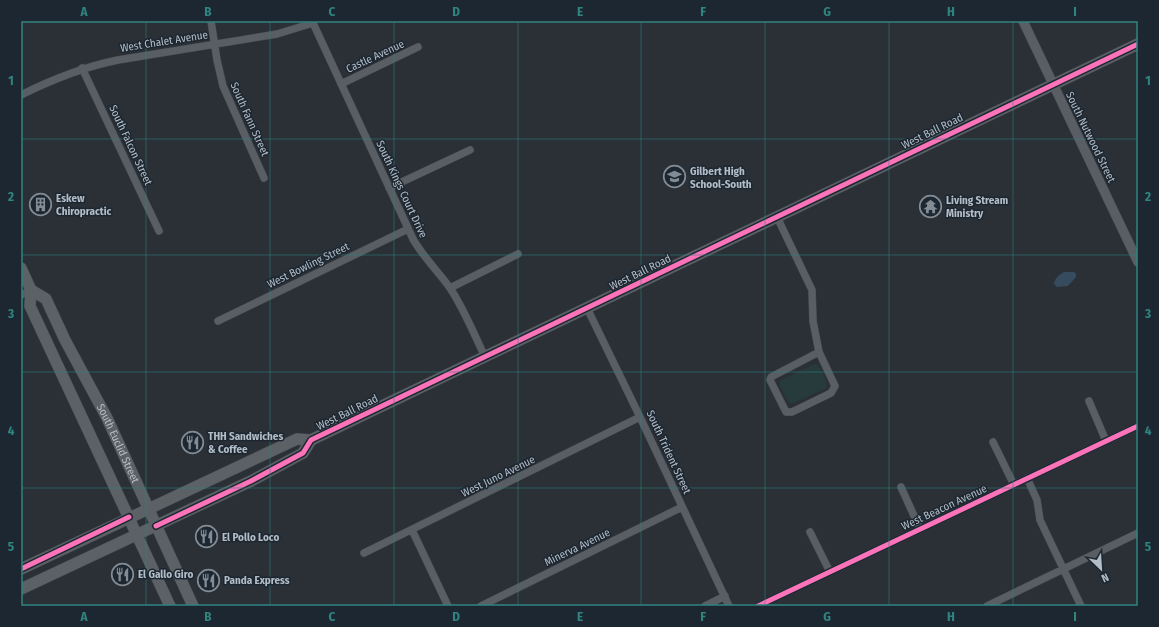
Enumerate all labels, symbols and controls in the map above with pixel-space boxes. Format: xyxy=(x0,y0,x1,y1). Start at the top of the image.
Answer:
text: A xyxy=(79,4,88,19)
text: B xyxy=(204,4,212,19)
text: C xyxy=(329,4,336,19)
text: D xyxy=(452,4,460,19)
text: E xyxy=(577,4,583,19)
text: F xyxy=(700,4,706,19)
text: G xyxy=(823,4,831,19)
text: H xyxy=(947,4,955,19)
text: I xyxy=(1073,4,1077,19)
street label: West Chalet Avenue xyxy=(119,28,209,55)
street label: Castle Avenue xyxy=(344,37,406,76)
text: 1 xyxy=(8,73,14,88)
text: 1 xyxy=(1145,73,1151,88)
street label: South Fann Street xyxy=(227,80,272,159)
street label: South Nutwood Street xyxy=(1063,90,1118,185)
street label: South Falcon Street xyxy=(106,103,155,188)
street label: West Ball Road xyxy=(899,111,965,152)
street label: South Kings Court Drive xyxy=(373,138,430,240)
school or university icon: Gilbert High School-South xyxy=(661,164,687,190)
place label: Gilbert High School-South xyxy=(690,165,752,191)
text: 2 xyxy=(7,189,14,204)
text: 2 xyxy=(1144,189,1151,204)
building icon: Eskew Chiropractic xyxy=(27,191,53,217)
place label: Eskew Chiropractic xyxy=(56,192,112,218)
temple icon: Living Stream Ministry xyxy=(918,193,944,219)
place label: Living Stream Ministry xyxy=(946,194,1008,220)
street label: West Bowling Street xyxy=(265,240,352,291)
street label: West Ball Road xyxy=(607,252,673,293)
text: 3 xyxy=(7,306,14,321)
text: 3 xyxy=(1144,306,1151,321)
street label: West Ball Road xyxy=(314,392,380,433)
street label: South Euclid Street xyxy=(94,402,142,486)
street label: South Trident Street xyxy=(643,408,694,496)
text: 4 xyxy=(8,423,15,438)
text: 4 xyxy=(1145,423,1152,438)
restaurant icon: THH Sandwiches & Coffee xyxy=(179,429,205,455)
place label: THH Sandwiches & Coffee xyxy=(208,430,283,456)
street label: West Juno Avenue xyxy=(459,453,537,500)
street label: West Beacon Avenue xyxy=(899,482,989,533)
restaurant icon: El Pollo Loco xyxy=(193,524,219,550)
street label: Minerva Avenue xyxy=(542,526,612,569)
place label: El Pollo Loco xyxy=(222,531,279,544)
text: 5 xyxy=(8,539,14,554)
text: 5 xyxy=(1145,539,1151,554)
north arrow xyxy=(1081,549,1121,589)
restaurant icon: El Gallo Giro xyxy=(109,561,135,587)
restaurant icon: Panda Express xyxy=(196,567,222,593)
place label: El Gallo Giro xyxy=(138,568,193,581)
text: N xyxy=(1099,570,1111,585)
place label: Panda Express xyxy=(224,574,290,587)
text: A xyxy=(79,609,88,624)
text: B xyxy=(204,609,212,624)
text: C xyxy=(329,609,336,624)
text: D xyxy=(452,609,460,624)
text: E xyxy=(577,609,583,624)
text: F xyxy=(700,609,706,624)
text: G xyxy=(823,609,831,624)
text: H xyxy=(947,609,955,624)
text: I xyxy=(1073,609,1077,624)

